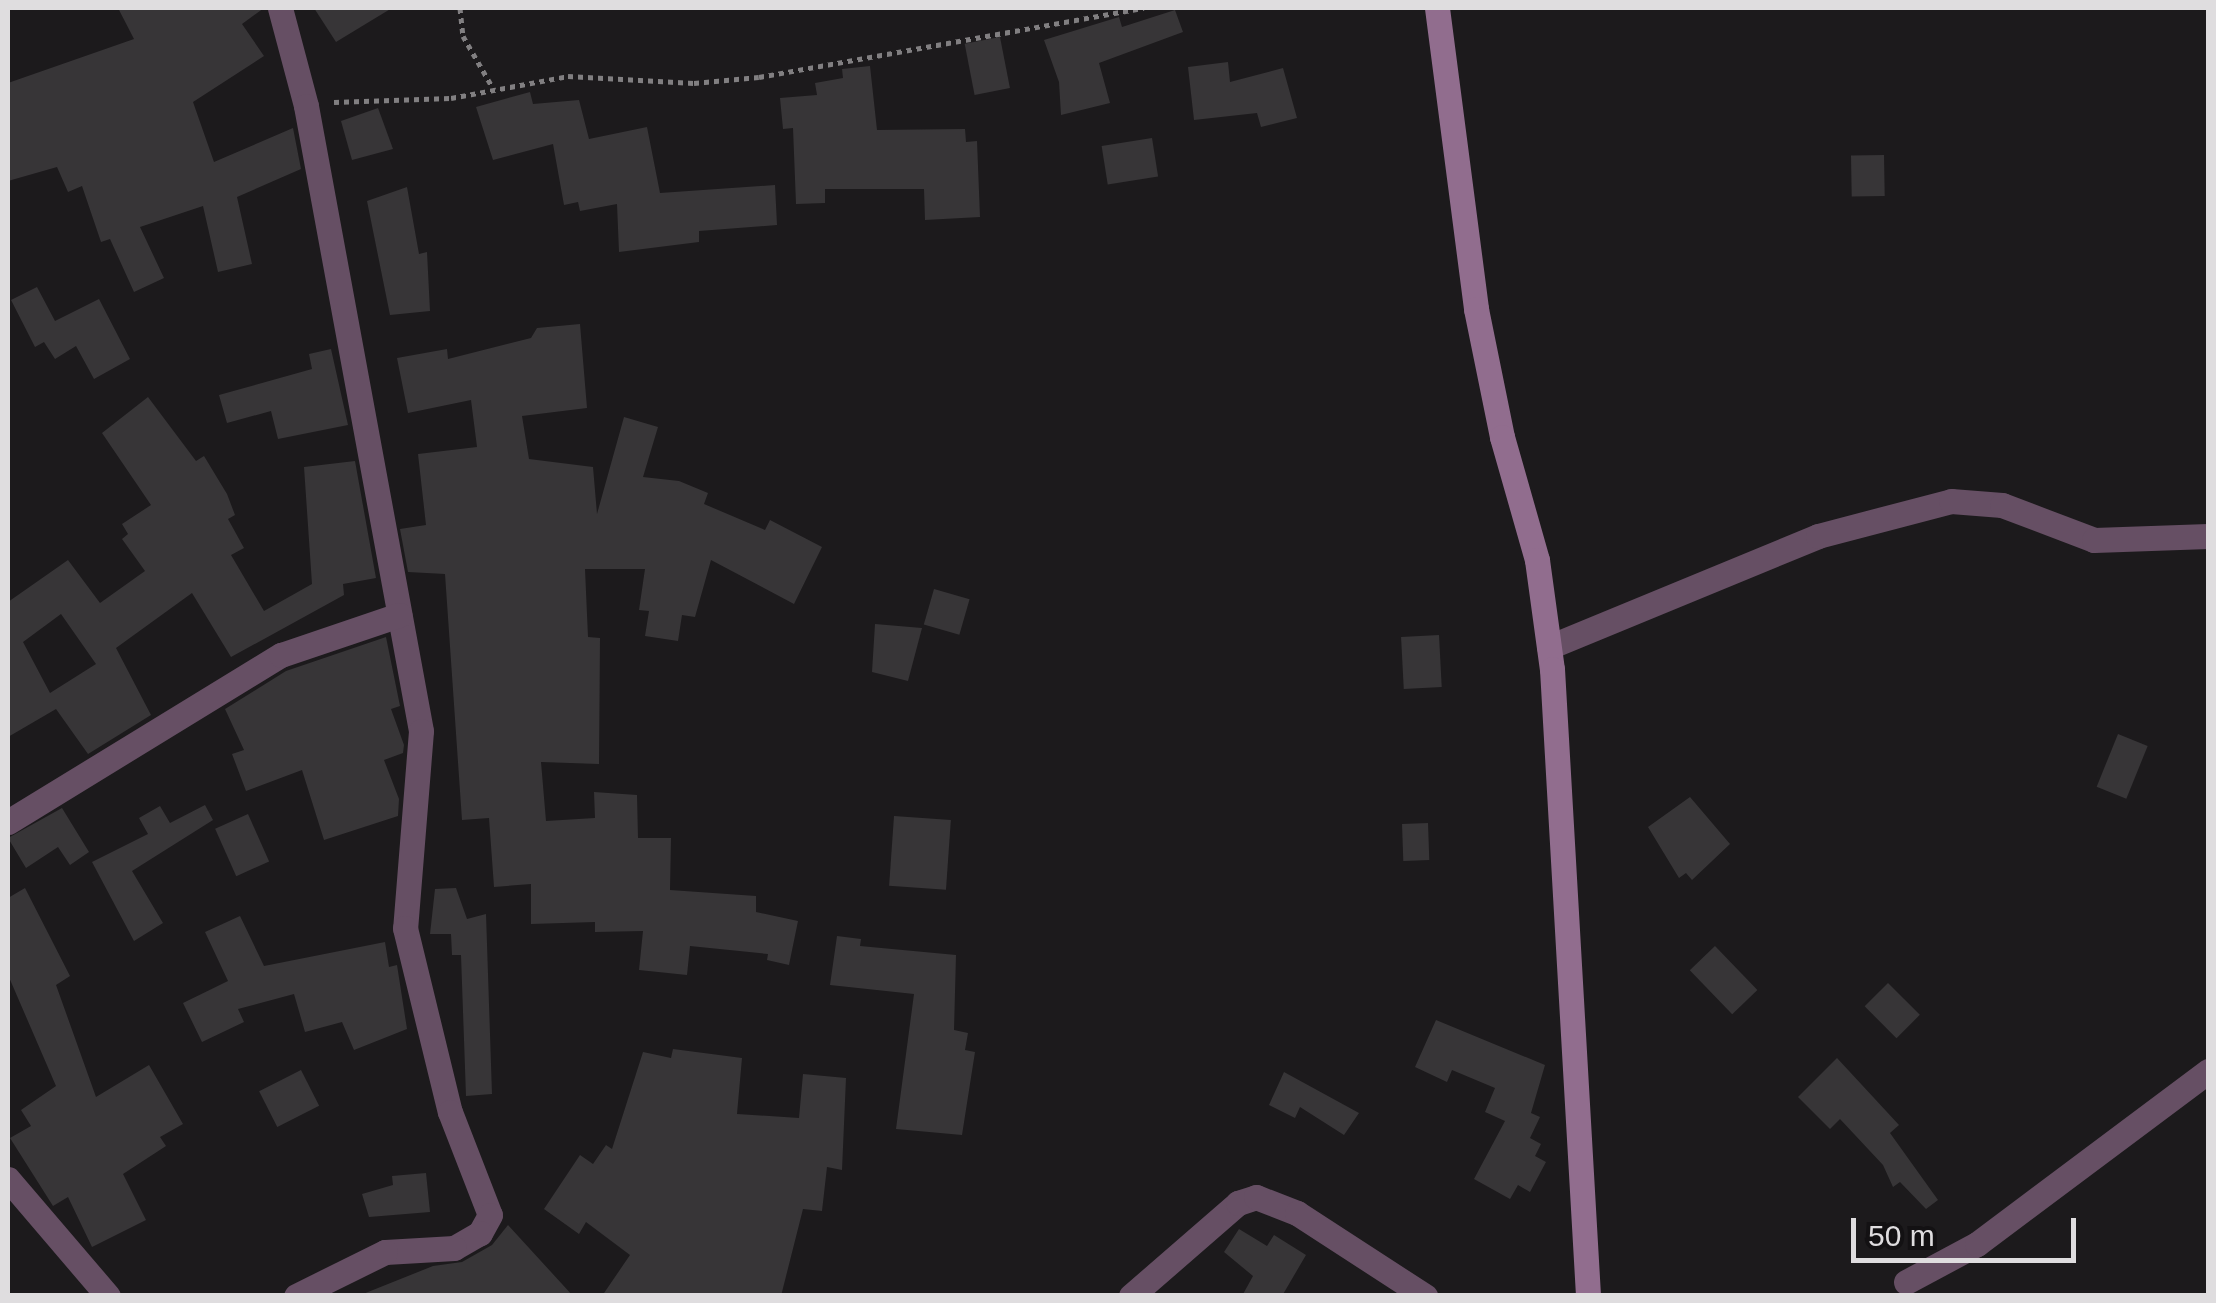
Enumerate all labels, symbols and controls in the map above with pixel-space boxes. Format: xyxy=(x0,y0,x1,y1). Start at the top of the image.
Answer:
scale bar xyxy=(1856,1198,2081,1260)
text: 50 m xyxy=(1868,1219,1935,1252)

